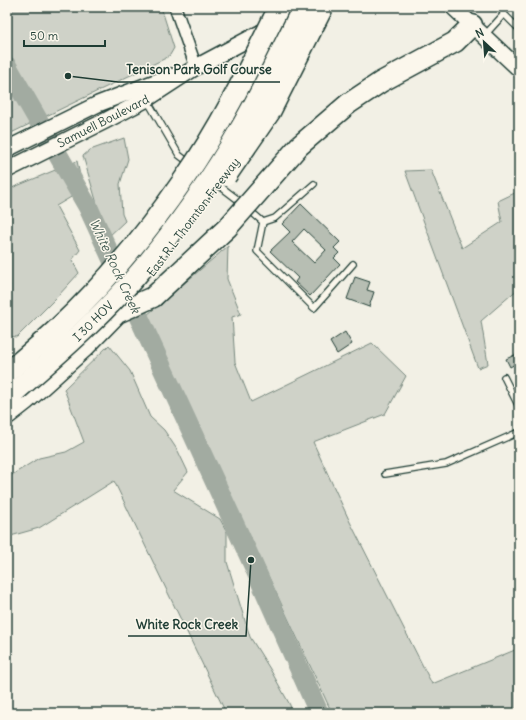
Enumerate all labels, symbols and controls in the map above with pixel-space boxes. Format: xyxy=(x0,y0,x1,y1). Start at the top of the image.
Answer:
scale bar xyxy=(24,22,105,48)
north arrow xyxy=(464,22,504,62)
text: N xyxy=(473,25,486,41)
text: 50 m xyxy=(30,28,59,43)
callout: Tenison Park Golf Course xyxy=(118,57,280,82)
text: Tenison Park Golf Course xyxy=(126,61,272,78)
street label: Samuell Boulevard xyxy=(55,91,151,151)
street label: East R L Thornton Freeway xyxy=(143,155,243,279)
water label: White Rock Creek xyxy=(86,216,145,317)
street label: I 30 HOV xyxy=(70,297,117,344)
callout: White Rock Creek xyxy=(128,611,246,636)
text: White Rock Creek xyxy=(136,616,239,633)

